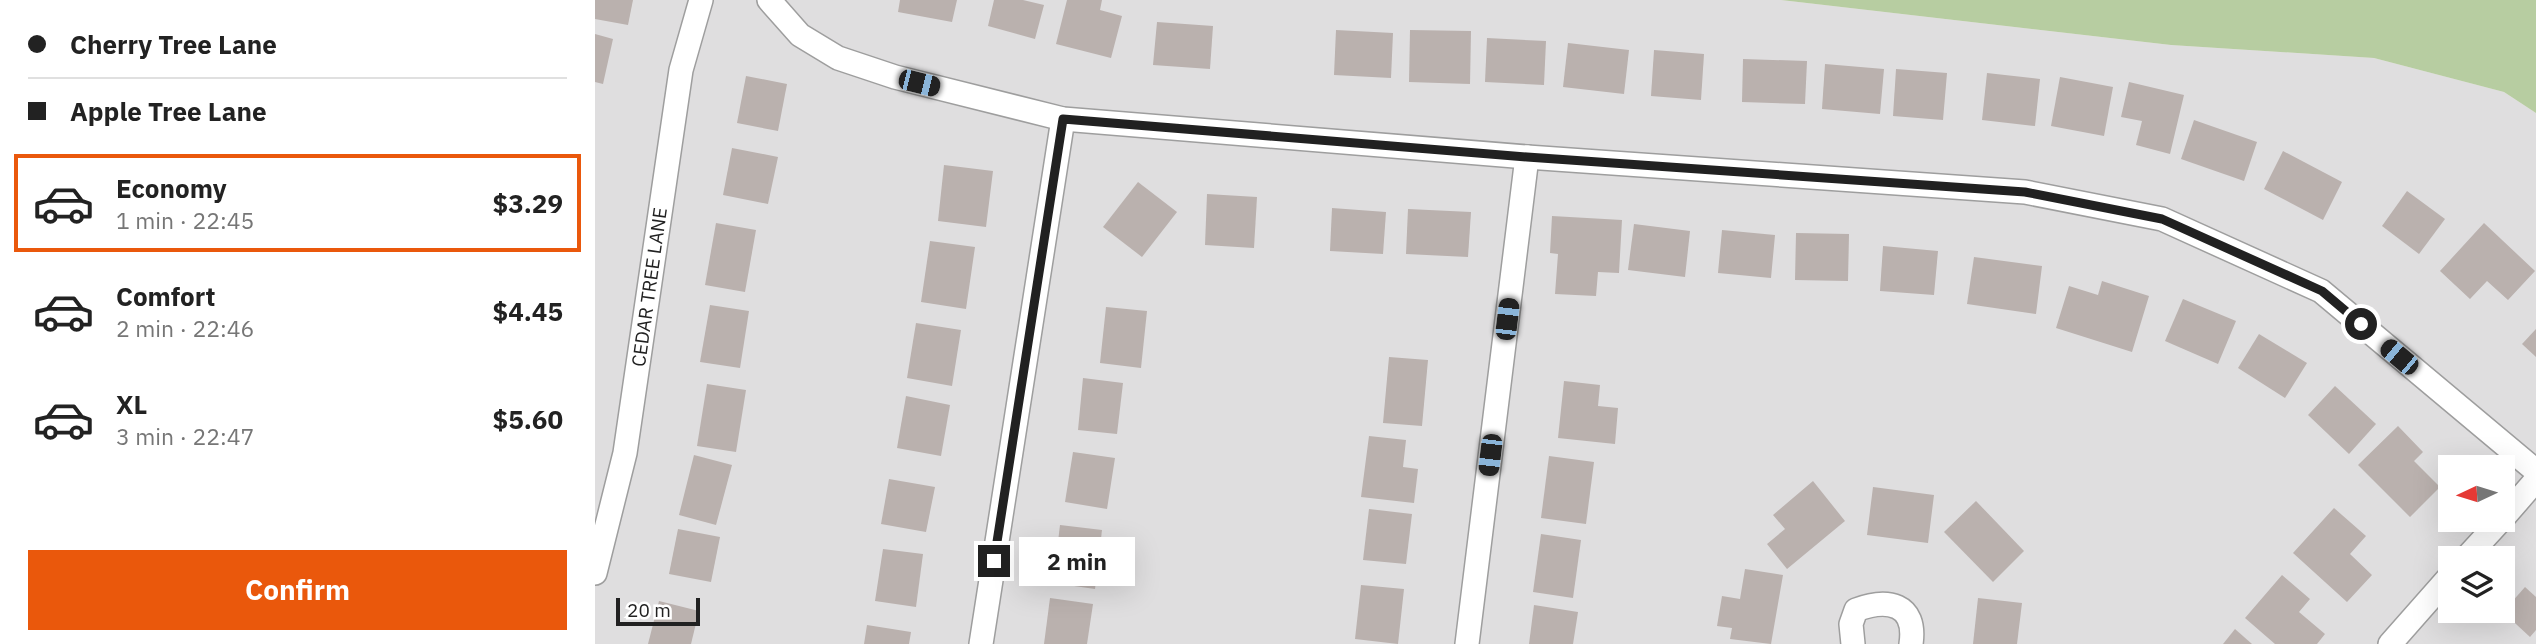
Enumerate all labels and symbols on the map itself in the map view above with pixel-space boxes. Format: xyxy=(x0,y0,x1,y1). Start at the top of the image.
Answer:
car xyxy=(897,68,942,98)
street label: CEDAR TREE LANE xyxy=(626,206,672,368)
car xyxy=(1495,297,1520,341)
route start xyxy=(2345,308,2377,340)
car xyxy=(2377,335,2422,379)
car xyxy=(1478,433,1503,477)
north arrow xyxy=(2438,455,2515,532)
callout: 2 min xyxy=(1019,536,1134,586)
route end xyxy=(978,545,1010,577)
scale bar xyxy=(616,595,700,627)

